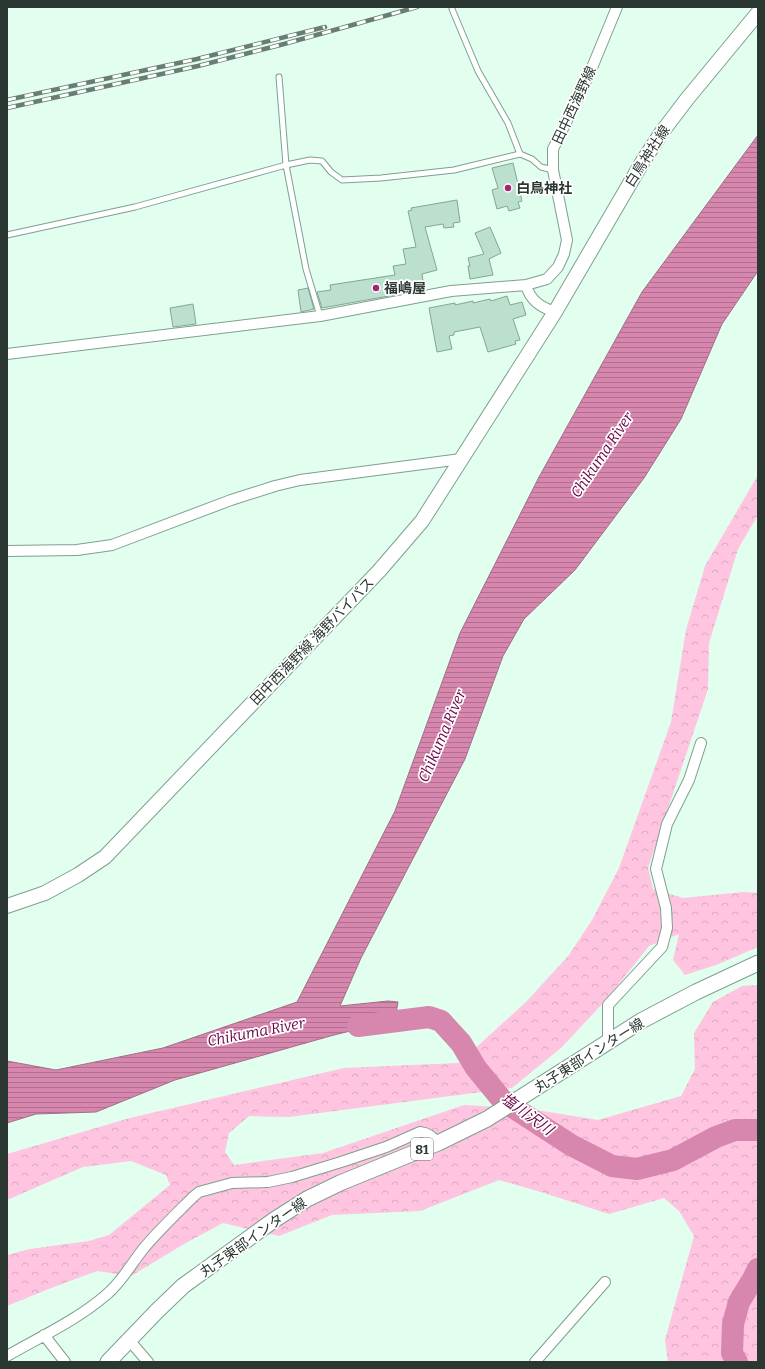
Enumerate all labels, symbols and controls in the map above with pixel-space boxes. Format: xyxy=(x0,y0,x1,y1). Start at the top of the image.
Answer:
street label: 田中西海野線 xyxy=(549,64,600,147)
street label: 白鳥神社線 xyxy=(621,122,674,190)
place label: 白鳥神社 xyxy=(516,180,572,197)
marker: 白鳥神社 xyxy=(503,183,513,193)
place label: 福嶋屋 xyxy=(384,280,426,297)
marker: 福嶋屋 xyxy=(371,283,381,293)
water label: Chikuma River xyxy=(567,408,638,501)
street label: 田中西海野線 海野バイパス xyxy=(247,574,378,709)
water label: Chikuma River xyxy=(414,686,470,785)
water label: Chikuma River xyxy=(206,1014,307,1050)
street label: 丸子東部インター線 xyxy=(531,1015,647,1096)
water label: 塩川沢川 xyxy=(497,1089,558,1140)
road number: 81 xyxy=(411,1138,433,1160)
street label: 丸子東部インター線 xyxy=(197,1194,310,1281)

